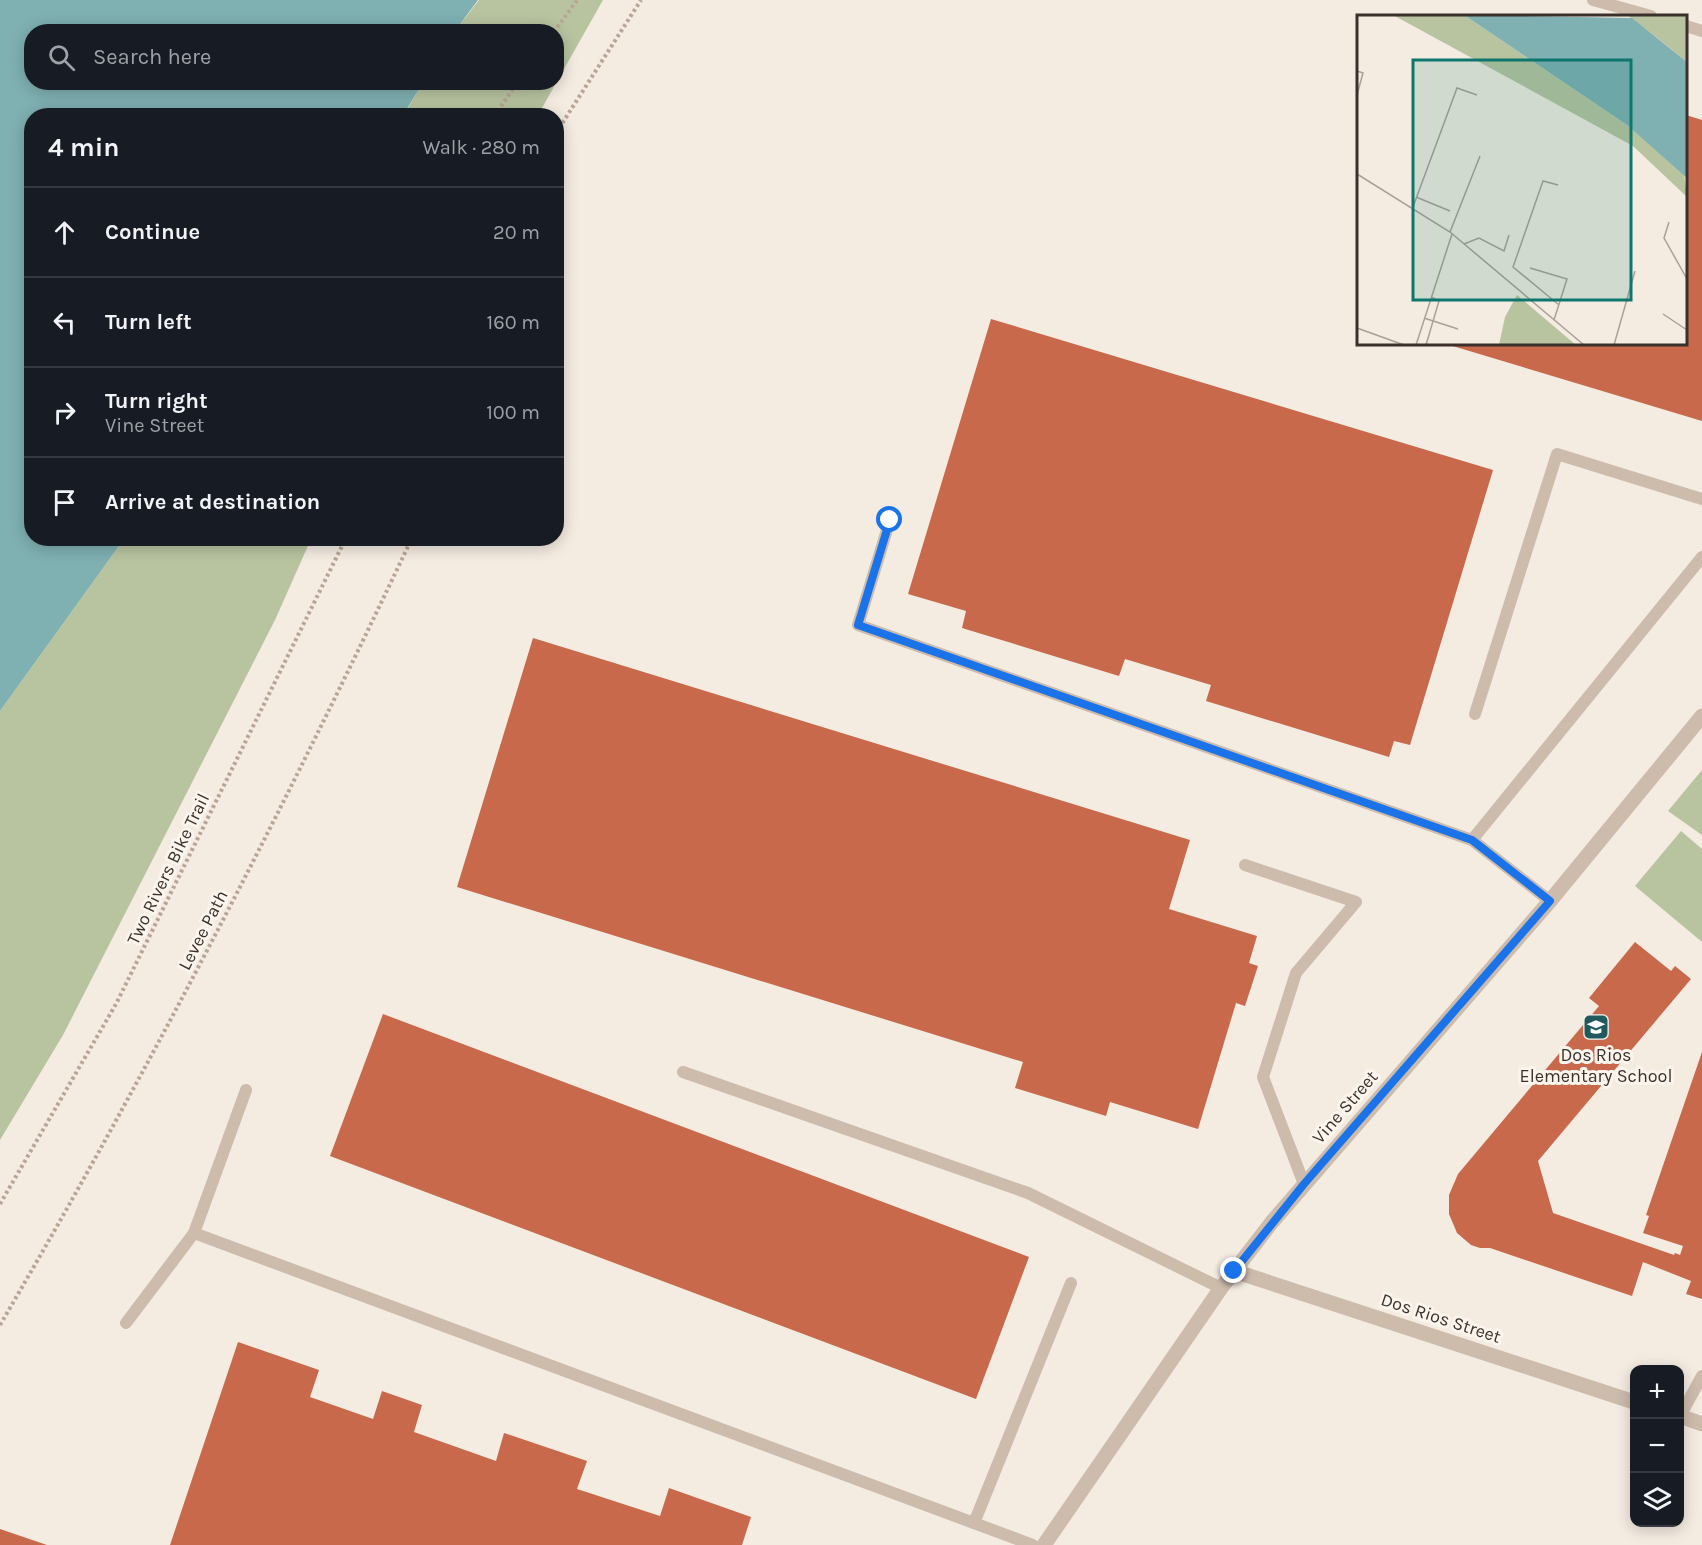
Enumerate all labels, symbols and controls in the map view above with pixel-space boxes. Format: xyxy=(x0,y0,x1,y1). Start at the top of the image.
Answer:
inset map xyxy=(1357,15,1687,345)
search box xyxy=(24,24,564,90)
icon: search xyxy=(45,41,78,74)
text: Search here xyxy=(93,44,211,70)
text: 4 min xyxy=(48,132,119,163)
text: Walk · 280 m xyxy=(423,136,540,159)
icon: ahead xyxy=(48,216,81,249)
text: Continue xyxy=(105,219,200,245)
text: 20 m xyxy=(493,221,540,244)
icon: left xyxy=(48,306,81,339)
text: Turn left xyxy=(105,309,192,335)
text: 160 m xyxy=(487,311,540,334)
text: Turn right xyxy=(105,388,208,414)
icon: right xyxy=(48,396,81,429)
text: 100 m xyxy=(486,401,540,424)
text: Vine Street xyxy=(105,414,204,437)
icon: arrive xyxy=(48,486,81,519)
text: Arrive at destination xyxy=(105,489,320,515)
route start xyxy=(876,506,902,532)
street label: Two Rivers Bike Trail xyxy=(122,790,214,948)
street label: Levee Path xyxy=(173,886,233,974)
school or university icon: Dos Rios Elementary School xyxy=(1581,1012,1611,1042)
place label: Dos Rios Elementary School xyxy=(1520,1044,1672,1087)
street label: Vine Street xyxy=(1307,1066,1383,1148)
route end xyxy=(1220,1257,1246,1283)
street label: Dos Rios Street xyxy=(1378,1288,1504,1348)
map controls xyxy=(1630,1365,1684,1527)
button: + xyxy=(1630,1365,1684,1419)
button: − xyxy=(1630,1419,1684,1473)
button: layers xyxy=(1630,1473,1684,1527)

